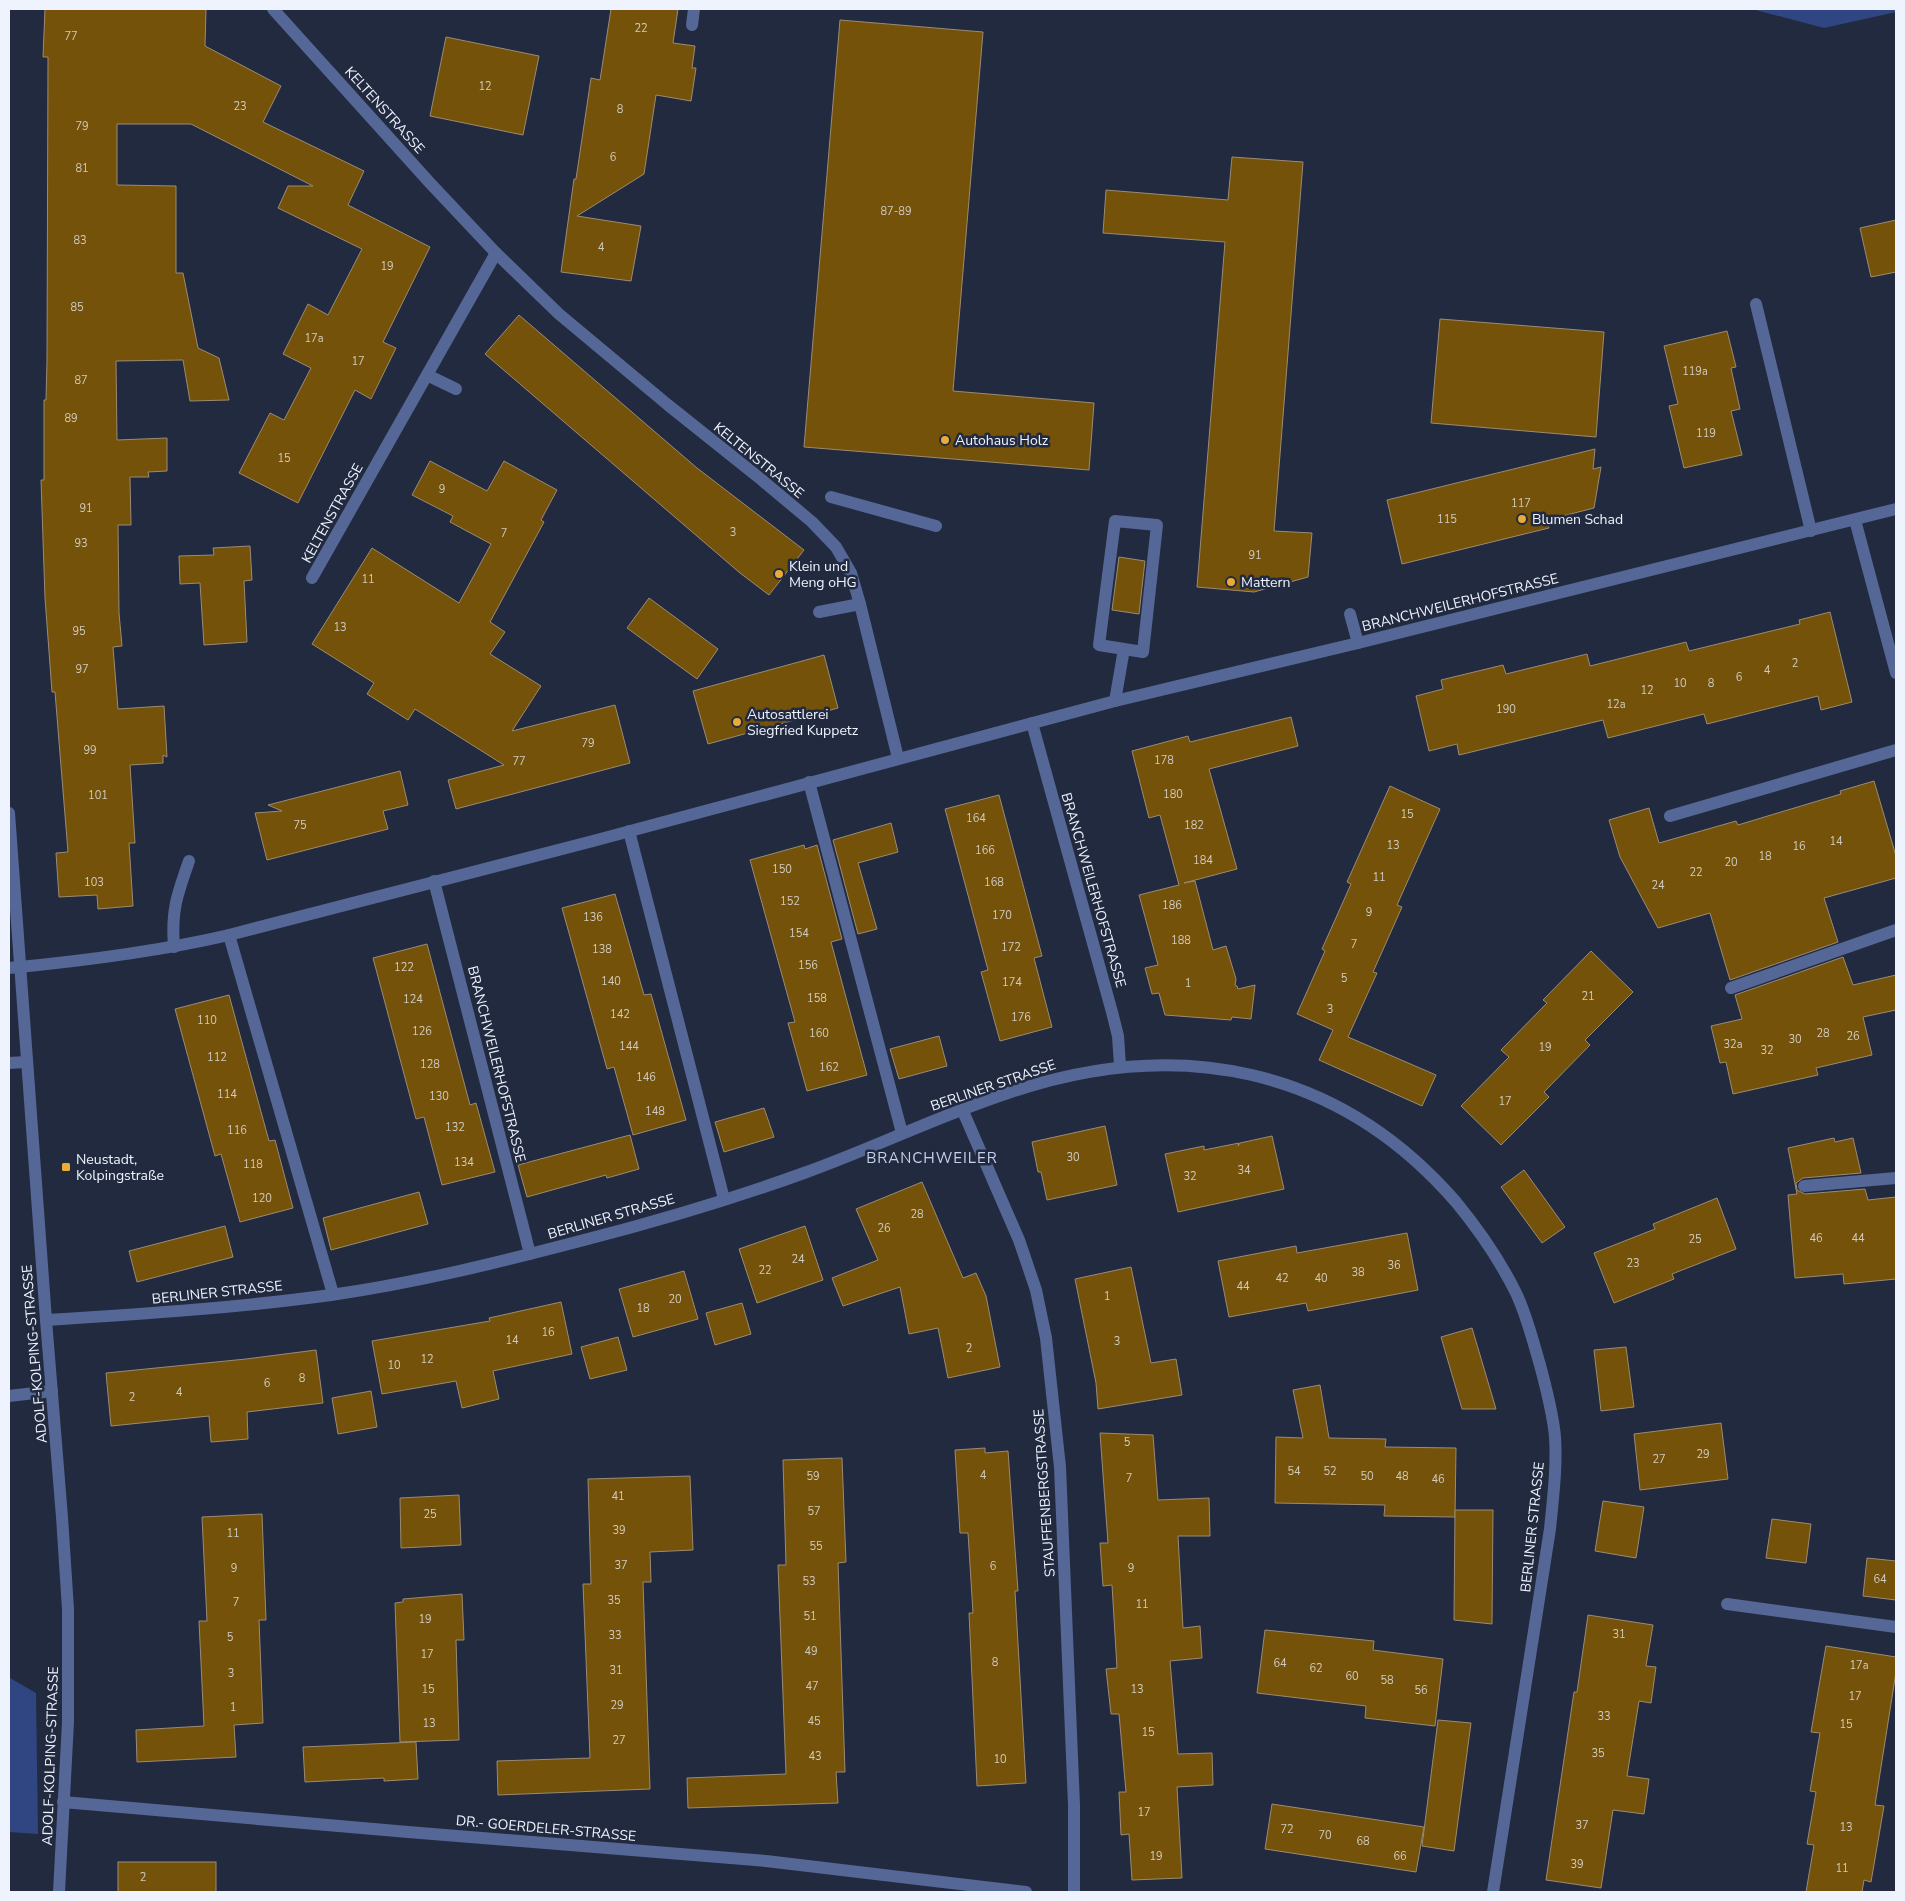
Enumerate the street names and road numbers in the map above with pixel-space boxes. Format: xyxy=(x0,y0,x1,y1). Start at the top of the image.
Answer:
street label: KELTENSTRASSE xyxy=(340,63,429,158)
street label: KELTENSTRASSE xyxy=(709,418,808,503)
street label: KELTENSTRASSE xyxy=(297,460,368,566)
street label: BRANCHWEILERHOFSTRASSE xyxy=(1360,569,1560,636)
street label: BRANCHWEILERHOFSTRASSE xyxy=(1057,790,1130,990)
street label: BRANCHWEILERHOFSTRASSE xyxy=(463,964,530,1164)
street label: BERLINER STRASSE xyxy=(928,1055,1058,1116)
street label: BERLINER STRASSE xyxy=(545,1189,677,1244)
street label: ADOLF-KOLPING-STRASSE xyxy=(17,1264,52,1444)
street label: BERLINER STRASSE xyxy=(151,1276,283,1309)
street label: STAUFFENBERGSTRASSE xyxy=(1029,1408,1060,1578)
street label: BERLINER STRASSE xyxy=(1516,1461,1549,1593)
street label: ADOLF-KOLPING-STRASSE xyxy=(38,1666,63,1846)
street label: DR.- GOERDELER-STRASSE xyxy=(455,1811,637,1846)

